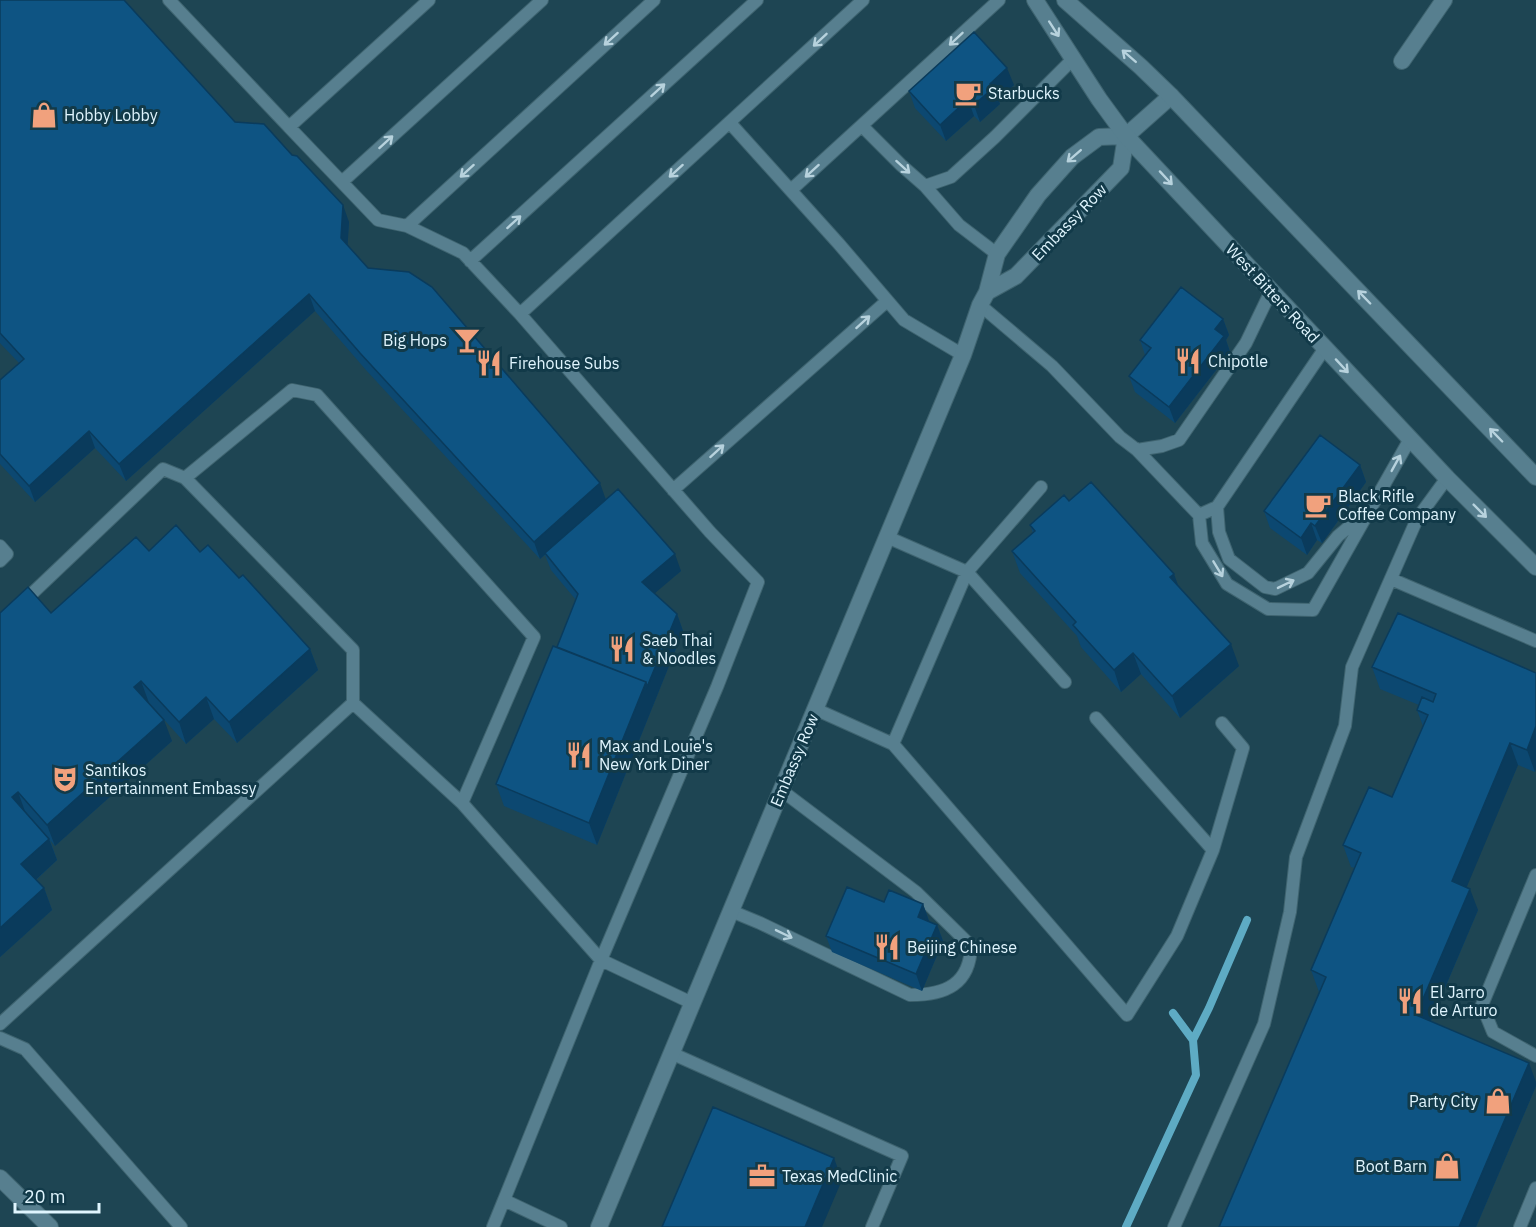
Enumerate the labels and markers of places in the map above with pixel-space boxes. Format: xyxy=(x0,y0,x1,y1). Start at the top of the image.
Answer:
cafe icon: Starbucks xyxy=(953,78,983,108)
place label: Starbucks xyxy=(988,83,1060,103)
shop icon: Hobby Lobby xyxy=(29,100,59,130)
place label: Hobby Lobby xyxy=(64,105,158,125)
bar icon: Big Hops xyxy=(452,325,482,355)
place label: Big Hops xyxy=(383,330,447,350)
restaurant icon: Chipotle xyxy=(1173,346,1203,376)
restaurant icon: Firehouse Subs xyxy=(474,348,504,378)
place label: Chipotle xyxy=(1208,351,1268,371)
place label: Firehouse Subs xyxy=(509,353,619,373)
place label: Black Rifle Coffee Company xyxy=(1338,486,1456,524)
cafe icon: Black Rifle Coffee Company xyxy=(1303,490,1333,520)
place label: Saeb Thai & Noodles xyxy=(642,630,716,668)
restaurant icon: Saeb Thai & Noodles xyxy=(607,634,637,664)
place label: Max and Louie's New York Diner xyxy=(599,736,713,774)
restaurant icon: Max and Louie's New York Diner xyxy=(564,740,594,770)
place label: Santikos Entertainment Embassy xyxy=(85,760,256,798)
theatre icon: Santikos Entertainment Embassy xyxy=(50,764,80,794)
restaurant icon: Beijing Chinese xyxy=(872,932,902,962)
place label: Beijing Chinese xyxy=(907,937,1017,957)
place label: El Jarro de Arturo xyxy=(1430,982,1498,1020)
restaurant icon: El Jarro de Arturo xyxy=(1395,986,1425,1016)
shop icon: Party City xyxy=(1483,1086,1513,1116)
place label: Party City xyxy=(1409,1091,1478,1111)
shop icon: Boot Barn xyxy=(1432,1151,1462,1181)
place label: Boot Barn xyxy=(1355,1156,1427,1176)
office icon: Texas MedClinic xyxy=(747,1161,777,1191)
place label: Texas MedClinic xyxy=(782,1166,897,1186)

